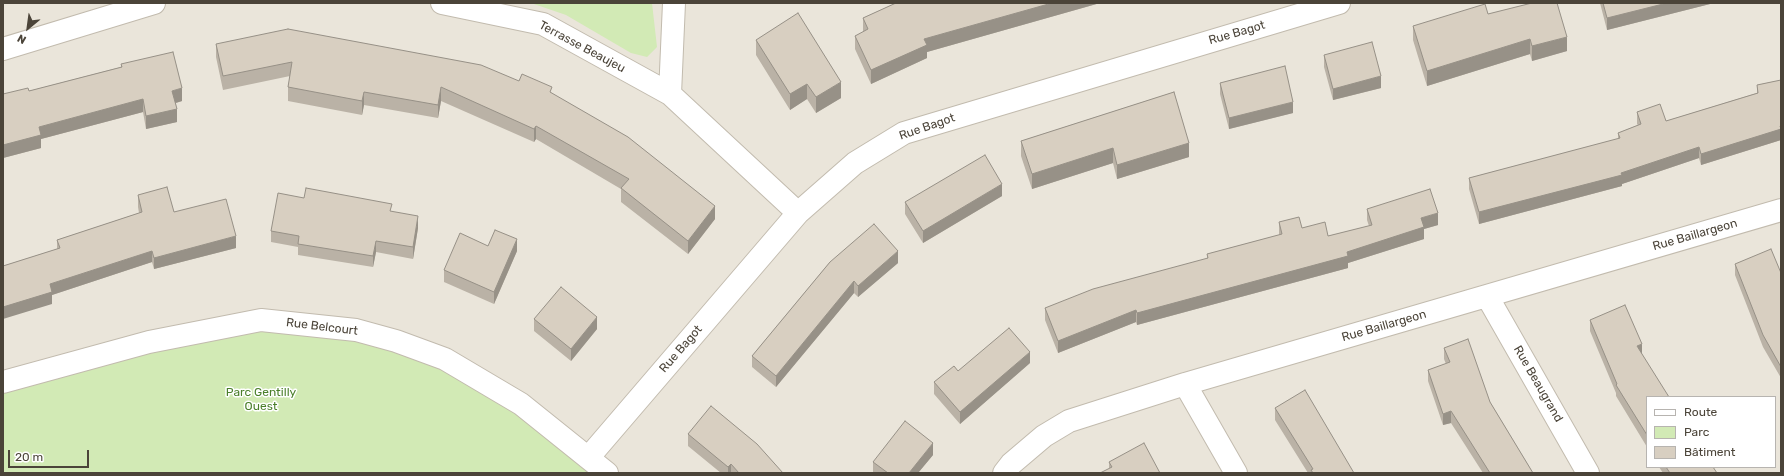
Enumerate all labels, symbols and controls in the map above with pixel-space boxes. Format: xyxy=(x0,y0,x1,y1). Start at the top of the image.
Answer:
north arrow xyxy=(8,8,48,48)
street label: Terrasse Beaujeu xyxy=(536,18,628,76)
street label: Rue Bagot xyxy=(1207,18,1267,48)
text: N xyxy=(15,31,29,47)
street label: Rue Bagot xyxy=(897,111,957,143)
street label: Rue Baillargeon xyxy=(1651,216,1739,254)
street label: Rue Baillargeon xyxy=(1340,307,1428,345)
street label: Rue Belcourt xyxy=(285,315,359,339)
street label: Rue Bagot xyxy=(657,322,705,376)
street label: Rue Beaugrand xyxy=(1510,343,1566,425)
park label: Parc Gentilly Ouest xyxy=(226,386,296,414)
legend xyxy=(1646,396,1776,468)
text: Route xyxy=(1684,405,1717,419)
text: Parc xyxy=(1684,425,1709,439)
scale bar xyxy=(10,442,91,468)
text: Bâtiment xyxy=(1684,445,1735,459)
text: 20 m xyxy=(15,450,43,464)

